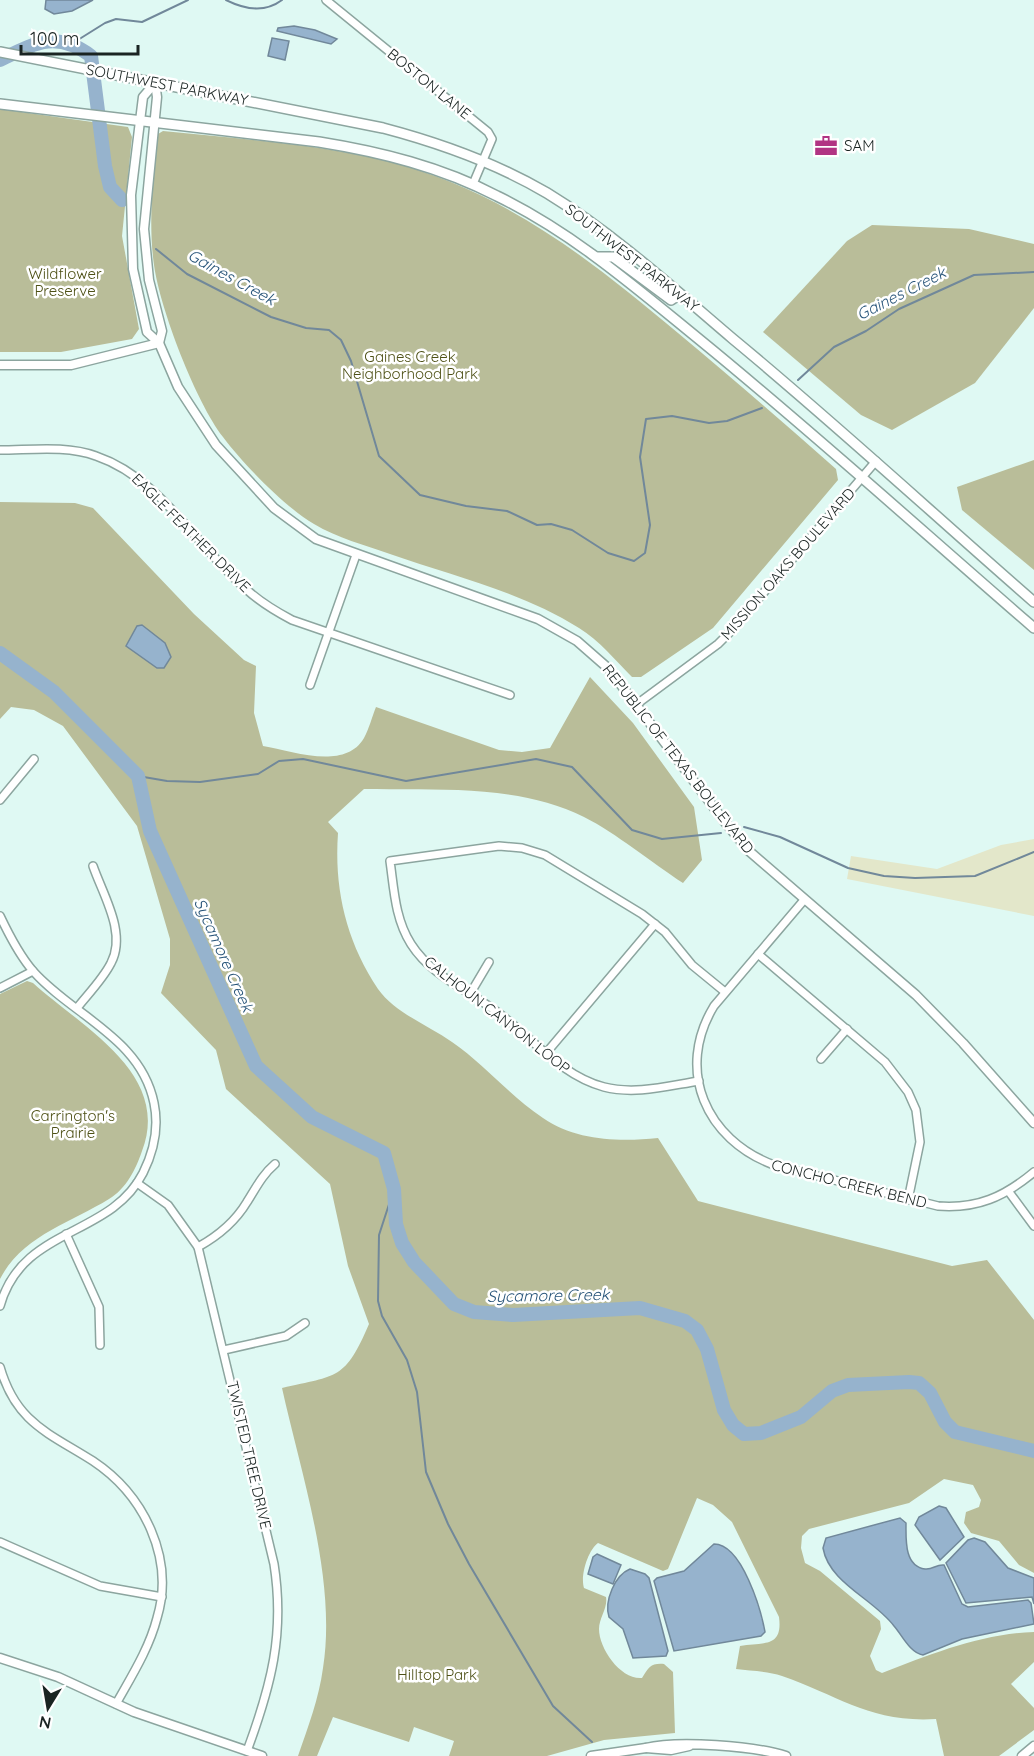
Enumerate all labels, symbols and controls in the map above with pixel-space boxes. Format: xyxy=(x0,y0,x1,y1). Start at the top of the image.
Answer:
scale bar xyxy=(21,18,138,56)
text: 100 m xyxy=(30,27,79,50)
street label: BOSTON LANE xyxy=(384,44,475,123)
street label: SOUTHWEST PARKWAY xyxy=(84,59,250,110)
office icon: SAM xyxy=(813,133,839,159)
place label: SAM xyxy=(844,136,875,155)
street label: SOUTHWEST PARKWAY xyxy=(562,199,704,316)
water label: Gaines Creek xyxy=(185,245,281,310)
water label: Gaines Creek xyxy=(853,261,950,324)
park label: Wildflower Preserve xyxy=(28,264,102,300)
park label: Gaines Creek Neighborhood Park xyxy=(342,347,478,383)
street label: EAGLE FEATHER DRIVE xyxy=(128,469,255,596)
street label: MISSION OAKS BOULEVARD xyxy=(716,484,859,644)
street label: REPUBLIC OF TEXAS BOULEVARD xyxy=(599,660,758,857)
water label: Sycamore Creek xyxy=(190,895,259,1016)
street label: CALHOUN CANYON LOOP xyxy=(420,952,574,1078)
park label: Carrington's Prairie xyxy=(31,1106,115,1142)
street label: CONCHO CREEK BEND xyxy=(769,1155,929,1212)
water label: Sycamore Creek xyxy=(487,1284,611,1306)
street label: TWISTED TREE DRIVE xyxy=(223,1379,276,1531)
park label: Hilltop Park xyxy=(397,1665,477,1684)
north arrow xyxy=(18,1678,78,1738)
text: N xyxy=(37,1712,53,1734)

